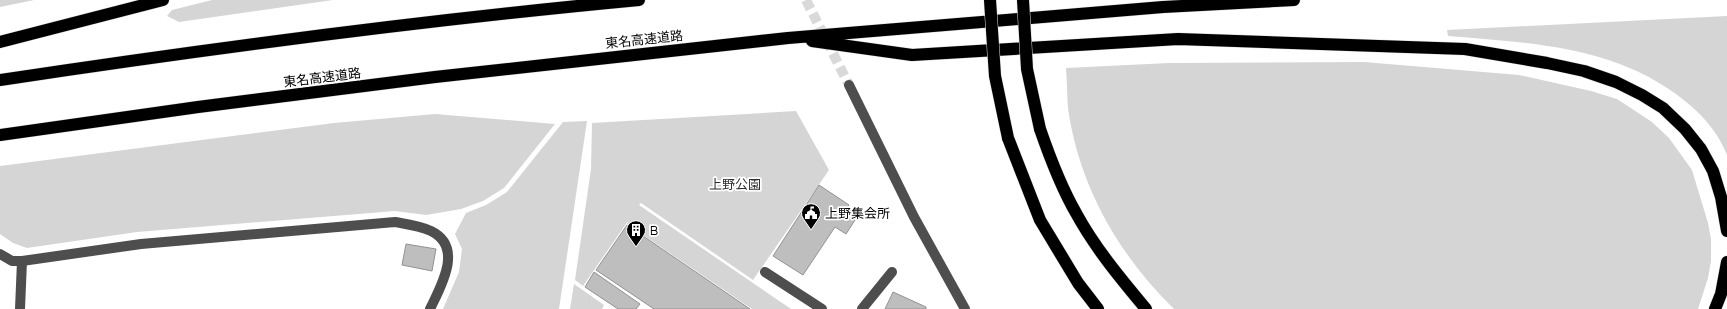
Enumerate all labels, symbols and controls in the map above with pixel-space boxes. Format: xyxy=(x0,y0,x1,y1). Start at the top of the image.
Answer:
street label: 東名高速道路 xyxy=(604,26,684,52)
street label: 東名高速道路 xyxy=(282,63,362,91)
park label: 上野公園 xyxy=(709,175,761,193)
public building icon: 上野集会所 xyxy=(800,202,822,230)
place label: 上野集会所 xyxy=(825,204,890,222)
building icon: B xyxy=(625,219,647,247)
place label: B xyxy=(650,221,658,239)

